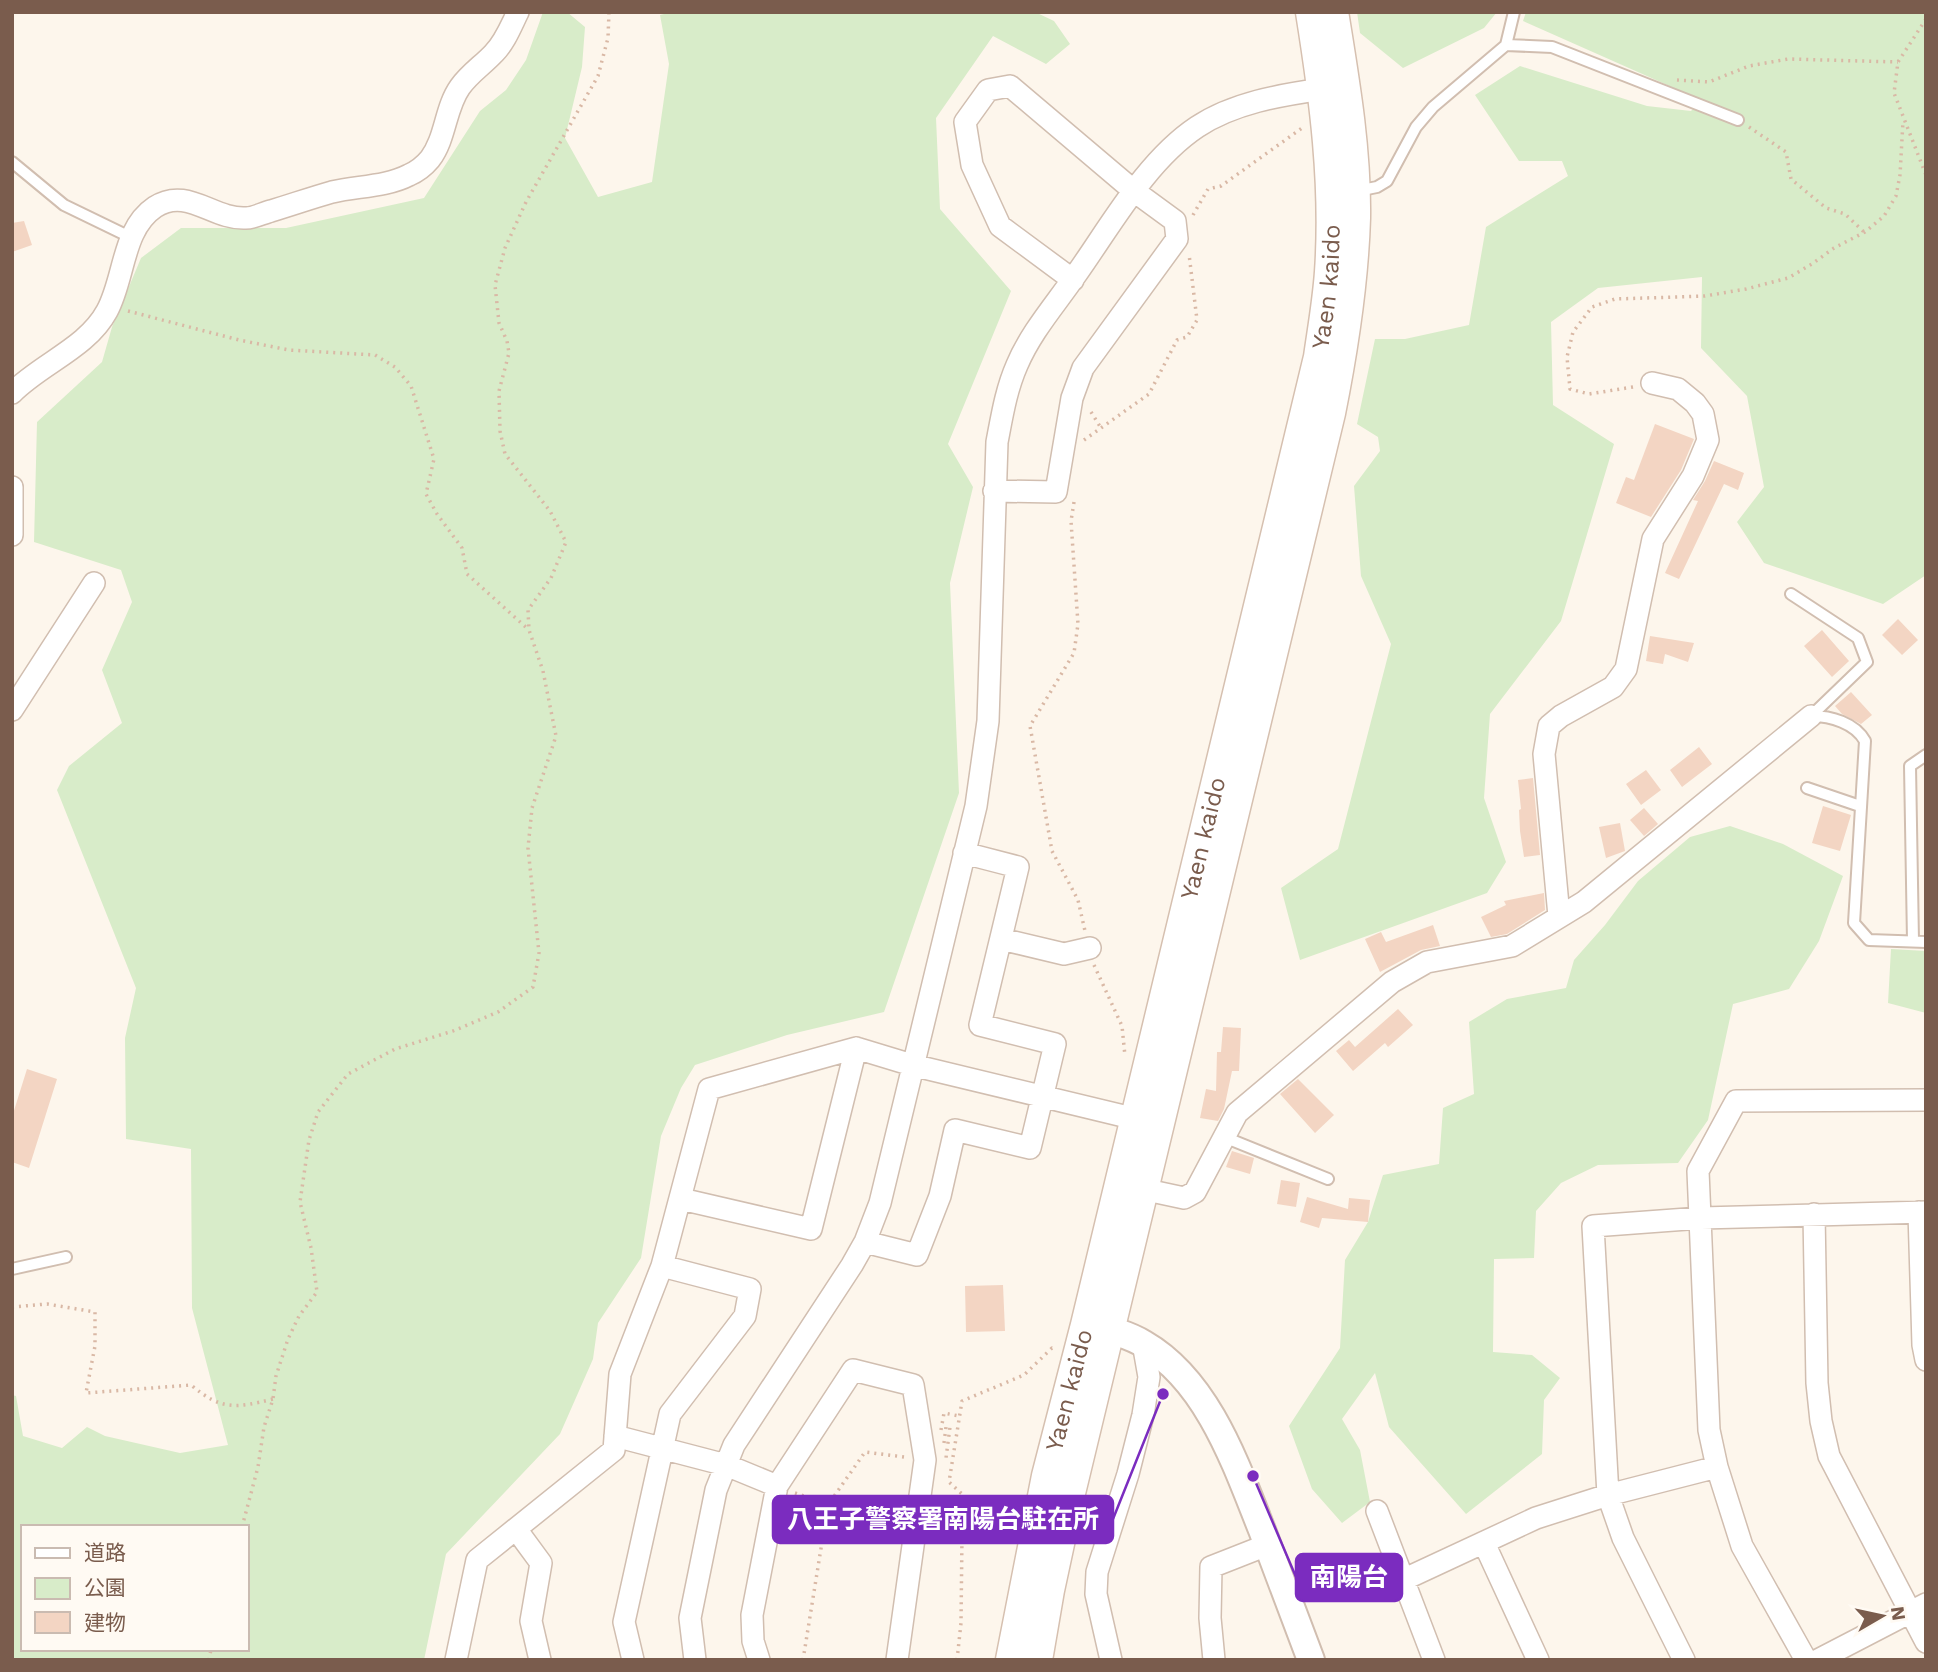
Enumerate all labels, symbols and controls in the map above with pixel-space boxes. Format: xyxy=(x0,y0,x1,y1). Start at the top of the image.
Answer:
street label: Yaen kaido xyxy=(1306,224,1346,351)
street label: Yaen kaido xyxy=(1175,774,1231,902)
street label: Yaen kaido xyxy=(1040,1326,1098,1454)
callout: 八王子警察署南陽台駐在所 xyxy=(773,1496,1113,1543)
text: 八王子警察署南陽台駐在所 xyxy=(787,1504,1099,1534)
legend xyxy=(21,1525,248,1651)
text: 道路 xyxy=(84,1540,126,1565)
callout: 南陽台 xyxy=(1296,1554,1402,1601)
text: 南陽台 xyxy=(1310,1562,1388,1592)
text: 公園 xyxy=(84,1575,126,1600)
north arrow xyxy=(1847,1581,1917,1651)
text: N xyxy=(1886,1605,1911,1622)
text: 建物 xyxy=(84,1610,126,1635)

